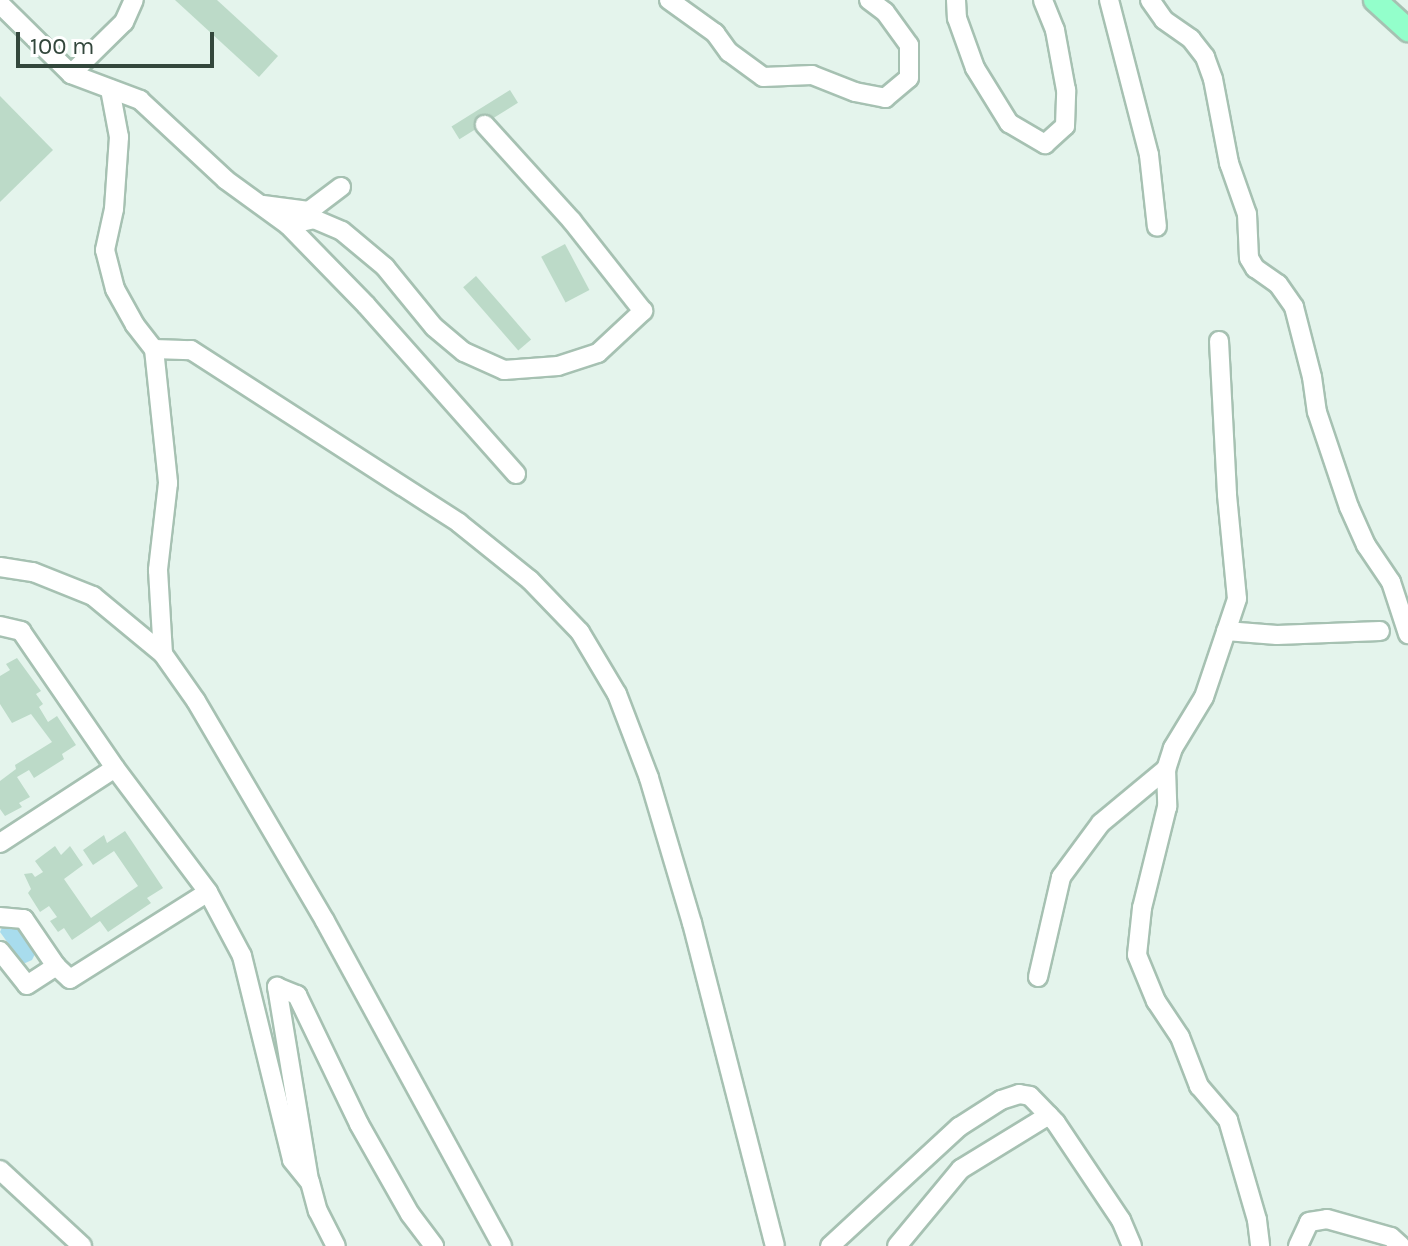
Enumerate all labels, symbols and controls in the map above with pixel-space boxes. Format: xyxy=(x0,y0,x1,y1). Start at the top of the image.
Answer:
scale bar xyxy=(20,16,218,66)
text: 100 m xyxy=(30,32,95,60)

